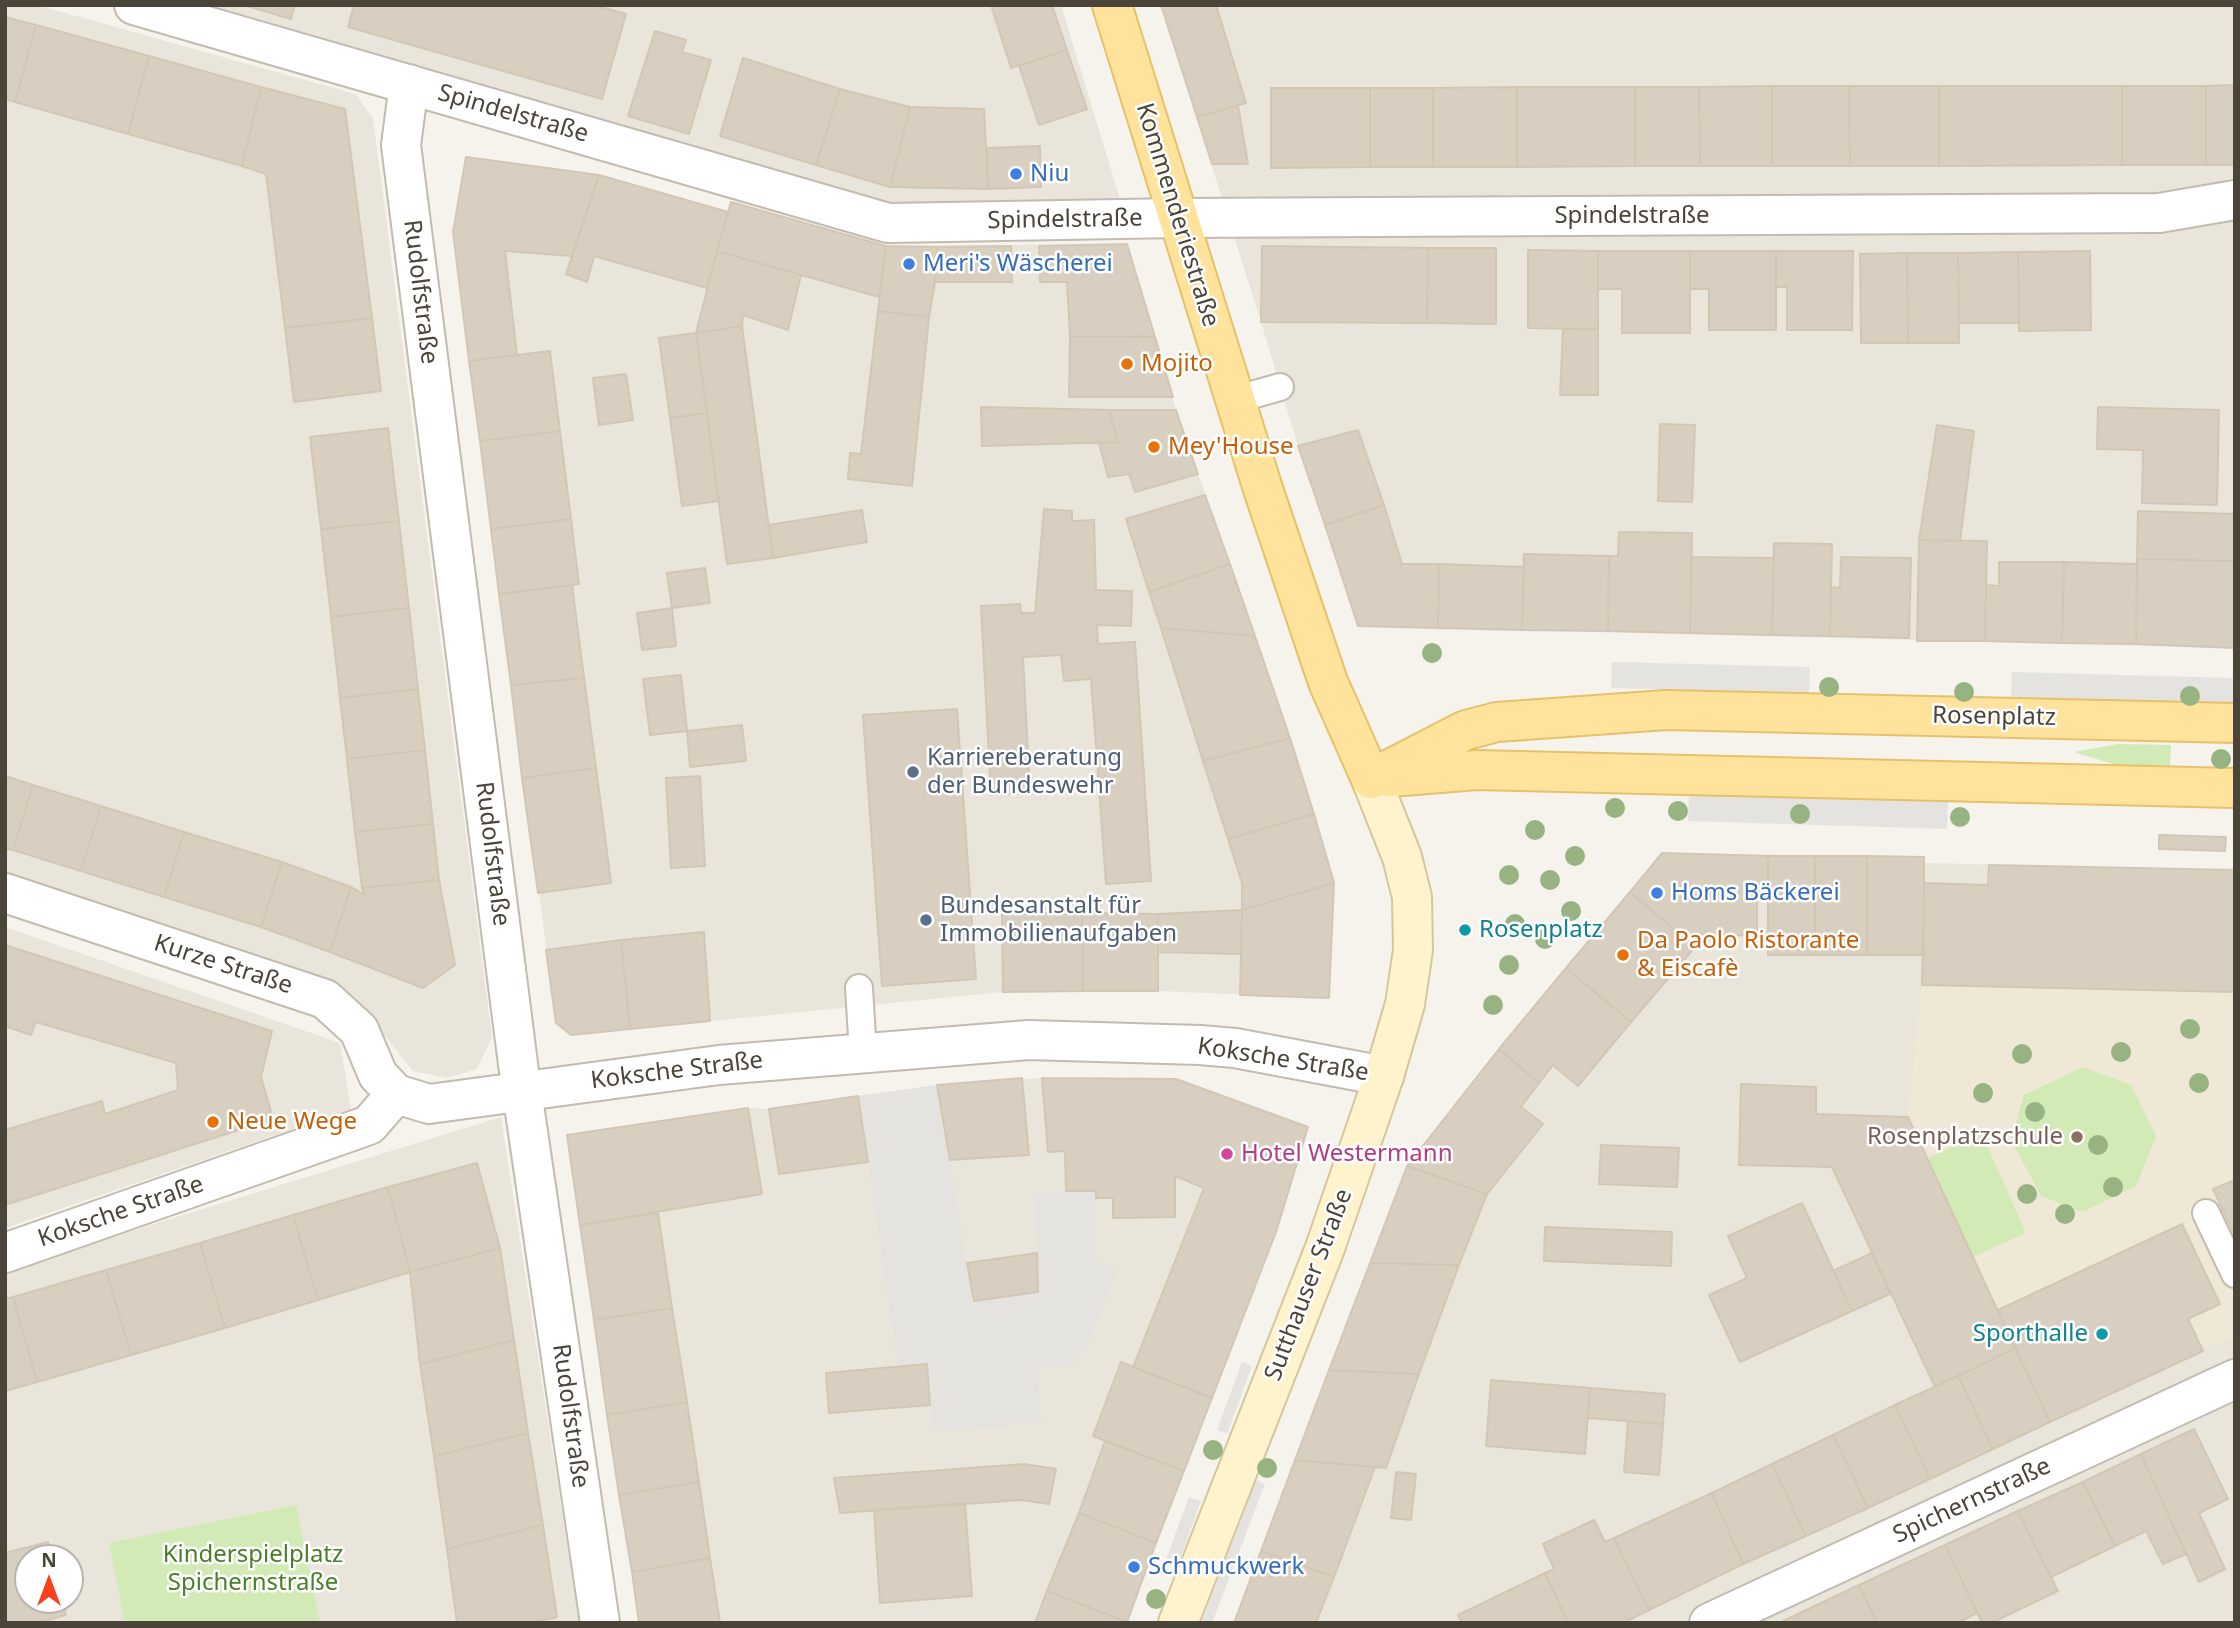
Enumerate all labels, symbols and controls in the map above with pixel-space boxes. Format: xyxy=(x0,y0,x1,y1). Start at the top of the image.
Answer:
street label: Spindelstraße xyxy=(434,79,592,149)
street label: Kommenderiestraße xyxy=(1129,100,1225,330)
place label: Niu xyxy=(1030,160,1069,188)
marker: Niu xyxy=(1008,166,1024,182)
street label: Spindelstraße xyxy=(1554,202,1710,230)
street label: Spindelstraße xyxy=(987,204,1143,236)
street label: Rudolfstraße xyxy=(397,218,443,366)
place label: Meri's Wäscherei xyxy=(923,250,1113,278)
marker: Meri's Wäscherei xyxy=(901,256,917,272)
place label: Mojito xyxy=(1141,350,1213,378)
marker: Mojito xyxy=(1119,356,1135,372)
place label: Mey'House xyxy=(1168,433,1294,461)
marker: Mey'House xyxy=(1146,439,1162,455)
street label: Rosenplatz xyxy=(1932,702,2056,732)
place label: Karriereberatung der Bundeswehr xyxy=(927,744,1122,800)
marker: Karriereberatung der Bundeswehr xyxy=(905,764,921,780)
street label: Rudolfstraße xyxy=(469,780,515,928)
place label: Homs Bäckerei xyxy=(1671,879,1840,907)
marker: Homs Bäckerei xyxy=(1649,885,1665,901)
place label: Bundesanstalt für Immobilienaufgaben xyxy=(940,892,1177,948)
marker: Bundesanstalt für Immobilienaufgaben xyxy=(918,912,934,928)
place label: Rosenplatz xyxy=(1479,916,1603,944)
marker: Rosenplatz xyxy=(1457,922,1473,938)
place label: Da Paolo Ristorante & Eiscafè xyxy=(1637,927,1859,983)
street label: Kurze Straße xyxy=(150,929,296,1001)
marker: Da Paolo Ristorante & Eiscafè xyxy=(1615,947,1631,963)
street label: Koksche Straße xyxy=(1195,1032,1371,1088)
street label: Koksche Straße xyxy=(589,1046,765,1096)
place label: Neue Wege xyxy=(227,1108,357,1136)
marker: Neue Wege xyxy=(205,1114,221,1130)
place label: Rosenplatzschule xyxy=(1867,1123,2063,1151)
marker: Rosenplatzschule xyxy=(2069,1129,2085,1145)
place label: Hotel Westermann xyxy=(1241,1140,1452,1168)
marker: Hotel Westermann xyxy=(1219,1146,1235,1162)
street label: Koksche Straße xyxy=(34,1170,208,1254)
street label: Sutthauser Straße xyxy=(1259,1185,1359,1385)
place label: Sporthalle xyxy=(1973,1320,2088,1348)
marker: Sporthalle xyxy=(2094,1326,2110,1342)
street label: Rudolfstraße xyxy=(546,1342,594,1490)
street label: Spichernstraße xyxy=(1889,1452,2055,1550)
park label: Kinderspielplatz Spichernstraße xyxy=(163,1541,343,1597)
north arrow xyxy=(14,1544,84,1614)
text: N xyxy=(41,1547,57,1573)
place label: Schmuckwerk xyxy=(1148,1553,1304,1581)
marker: Schmuckwerk xyxy=(1126,1559,1142,1575)

